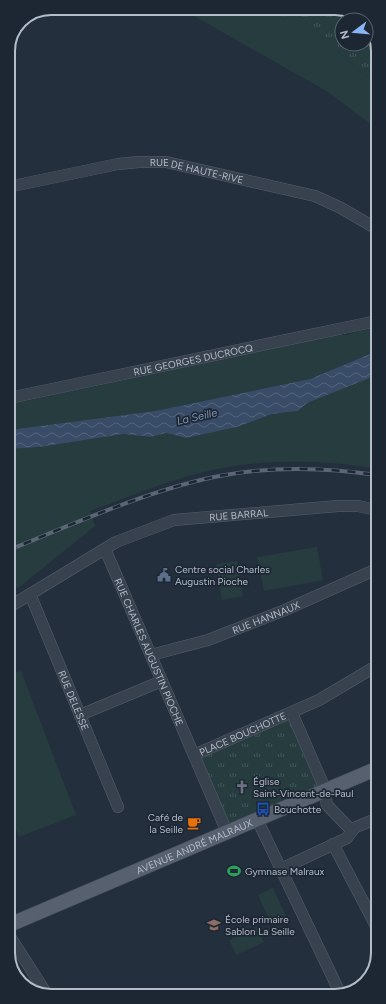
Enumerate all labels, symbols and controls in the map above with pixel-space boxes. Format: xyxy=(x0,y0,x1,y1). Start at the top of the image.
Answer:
north arrow xyxy=(334,12,374,52)
text: N xyxy=(337,29,352,41)
street label: RUE DE HAUTE-RIVE xyxy=(150,156,245,186)
street label: RUE GEORGES DUCROCQ xyxy=(132,341,254,378)
water label: La Seille xyxy=(175,406,219,428)
street label: RUE BARRAL xyxy=(208,505,269,523)
place label: Centre social Charles Augustin Pioche xyxy=(175,563,270,588)
public building icon: Centre social Charles Augustin Pioche xyxy=(156,567,172,583)
street label: RUE CHARLES AUGUSTIN PIOCHE xyxy=(112,576,187,728)
street label: RUE HANNAUX xyxy=(230,598,302,637)
street label: RUE DELESSE xyxy=(56,668,92,732)
street label: PLACE BOUCHOTTE xyxy=(197,709,288,758)
place label: Église Saint-Vincent-de-Paul xyxy=(253,775,353,800)
church icon: Église Saint-Vincent-de-Paul xyxy=(234,779,250,795)
bus stop icon: Bouchotte xyxy=(255,801,271,817)
place label: Bouchotte xyxy=(274,803,322,816)
place label: Café de la Seille xyxy=(148,811,184,836)
street label: AVENUE ANDRÉ MALRAUX xyxy=(134,815,255,877)
cafe icon: Café de la Seille xyxy=(186,815,202,831)
sports icon: Gymnase Malraux xyxy=(226,863,242,879)
place label: Gymnase Malraux xyxy=(245,865,324,878)
place label: École primaire Sablon La Seille xyxy=(225,913,295,938)
school or university icon: École primaire Sablon La Seille xyxy=(206,917,222,933)

